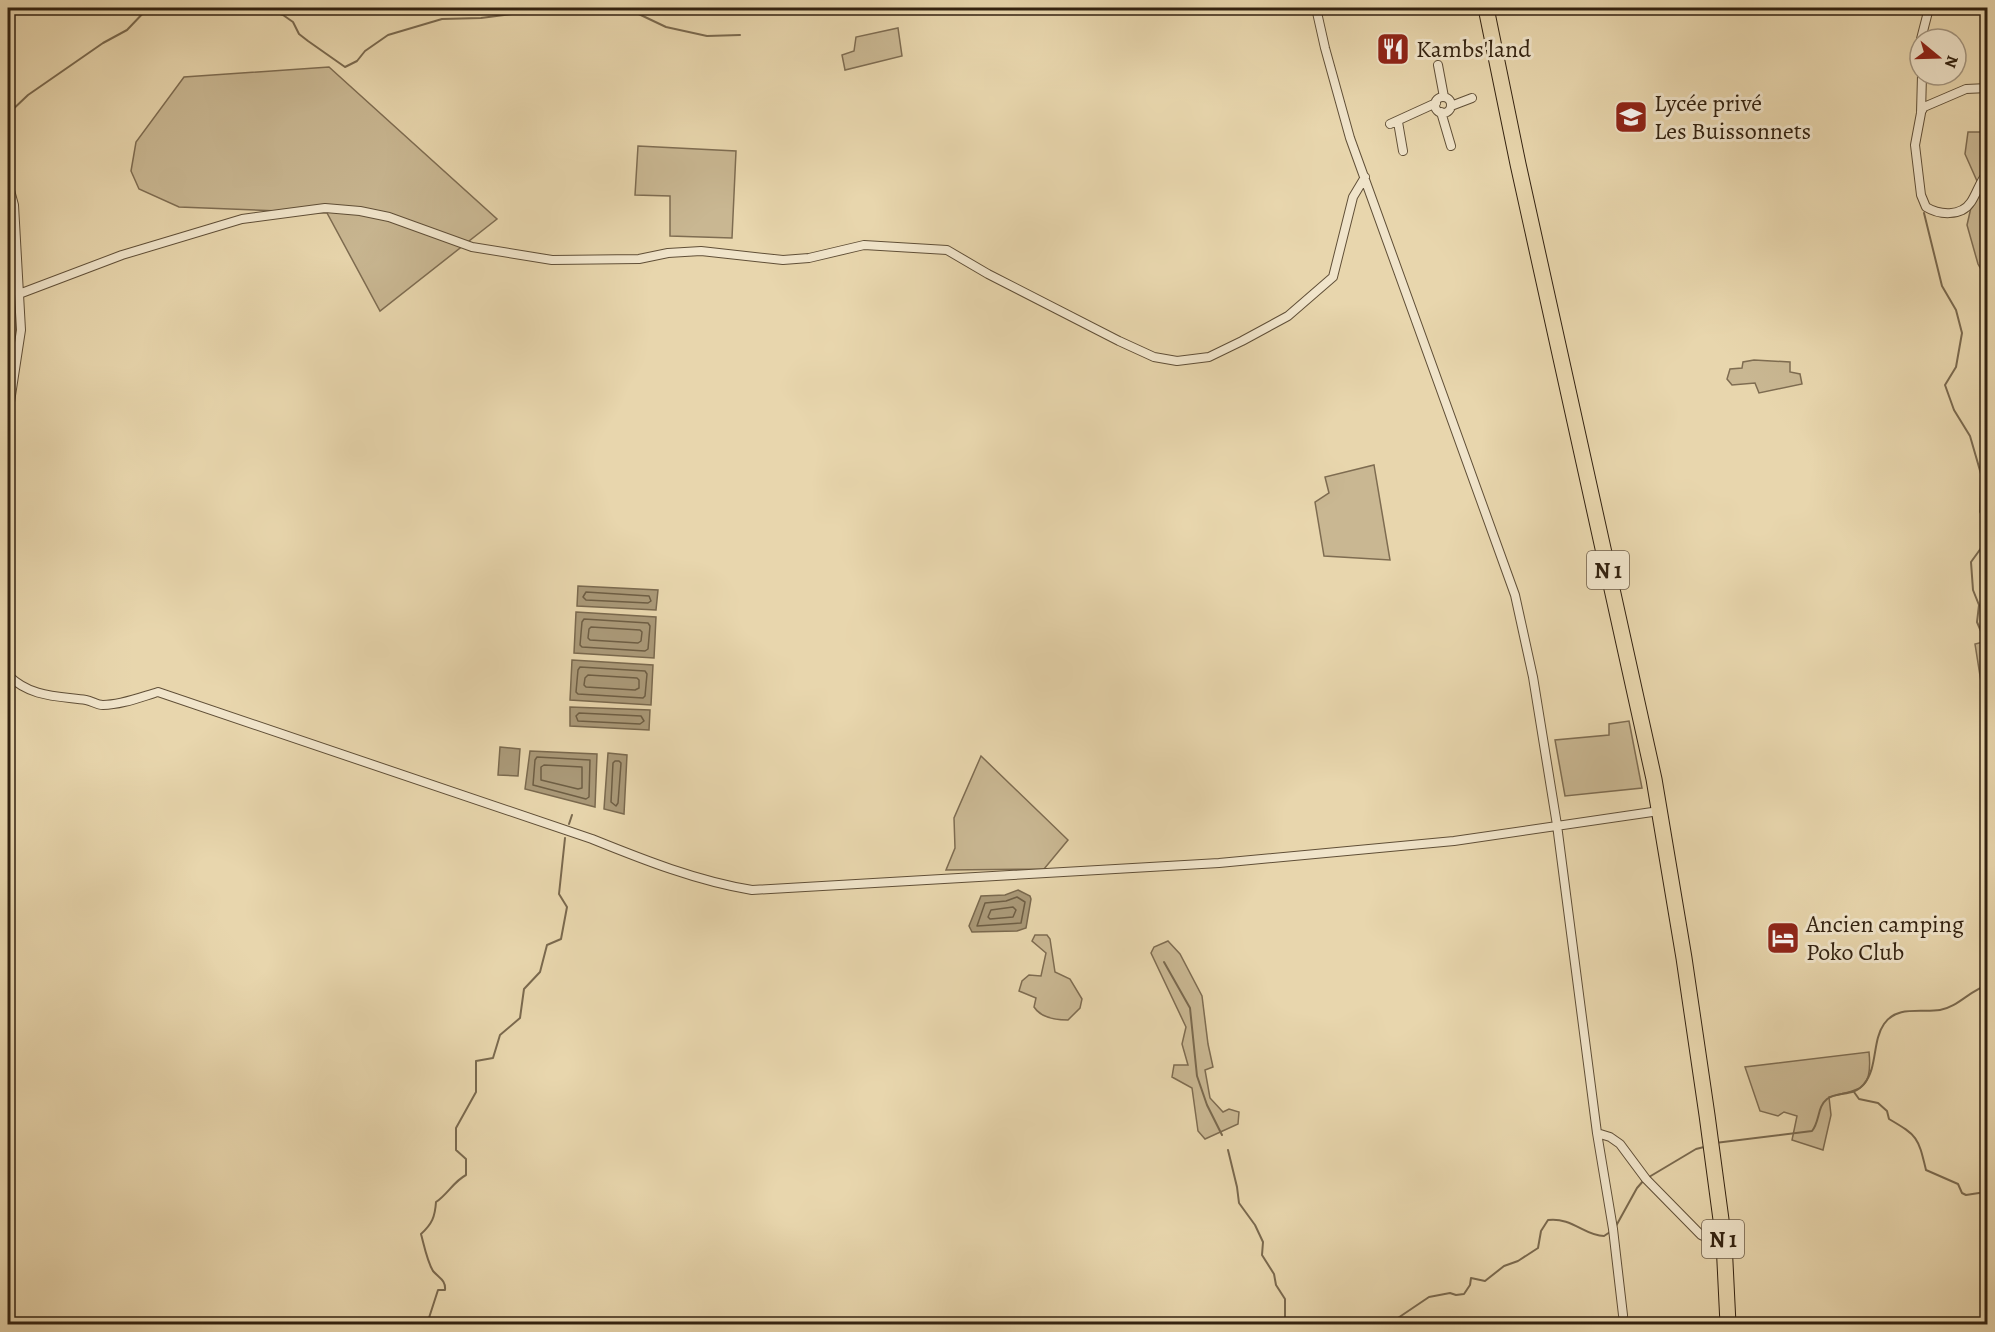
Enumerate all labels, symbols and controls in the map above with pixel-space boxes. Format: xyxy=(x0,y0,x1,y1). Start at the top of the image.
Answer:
north arrow xyxy=(1908,27,1968,87)
restaurant icon: Kambs'land xyxy=(1375,31,1411,67)
place label: Kambs'land xyxy=(1416,33,1531,65)
text: N xyxy=(1939,52,1964,71)
place label: Lycée privé Les Buissonnets xyxy=(1654,87,1811,147)
school or university icon: Lycée privé Les Buissonnets xyxy=(1613,99,1649,135)
road number: N 1 xyxy=(1587,551,1629,589)
place label: Ancien camping Poko Club xyxy=(1805,908,1964,968)
hotel icon: Ancien camping Poko Club xyxy=(1765,920,1801,956)
road number: N 1 xyxy=(1702,1220,1744,1258)

